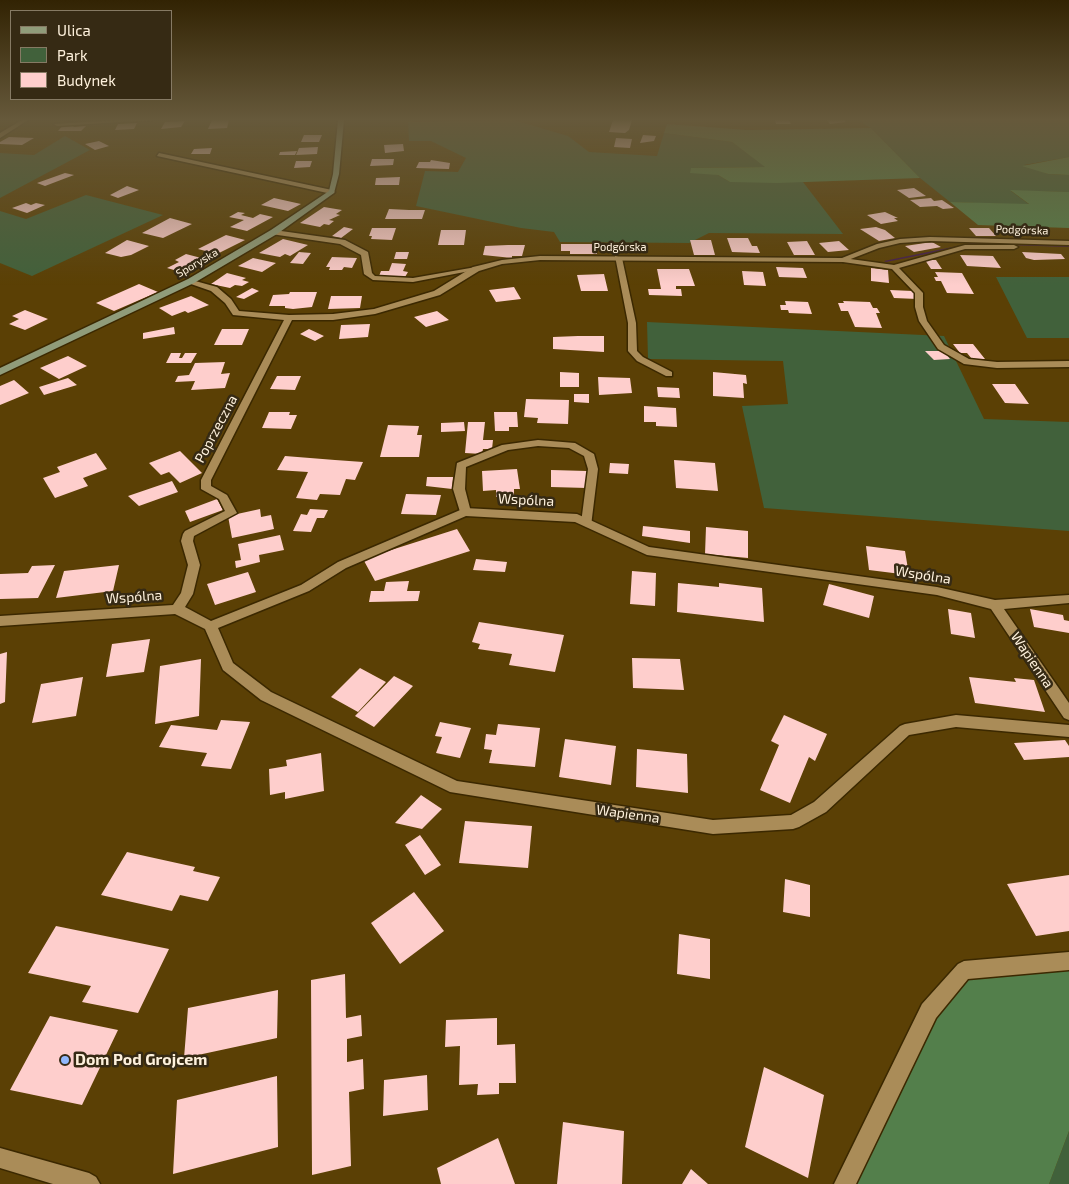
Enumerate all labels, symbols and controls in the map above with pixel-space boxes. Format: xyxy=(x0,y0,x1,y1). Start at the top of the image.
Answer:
legend xyxy=(10,10,172,100)
text: Ulica xyxy=(57,21,91,39)
text: Park xyxy=(57,46,88,64)
text: Budynek xyxy=(57,71,116,89)
street label: Podgórska xyxy=(995,222,1049,238)
street label: Podgórska xyxy=(594,240,646,254)
street label: Sporyska xyxy=(174,246,220,280)
street label: Poprzeczna xyxy=(191,392,241,466)
street label: Wspólna xyxy=(497,490,555,510)
street label: Wspólna xyxy=(894,562,952,588)
street label: Wspólna xyxy=(105,587,163,607)
street label: Wapienna xyxy=(1007,629,1057,691)
street label: Wapienna xyxy=(595,801,661,827)
place label: Dom Pod Grojcem xyxy=(75,1050,207,1070)
marker: Dom Pod Grojcem xyxy=(59,1054,71,1066)

